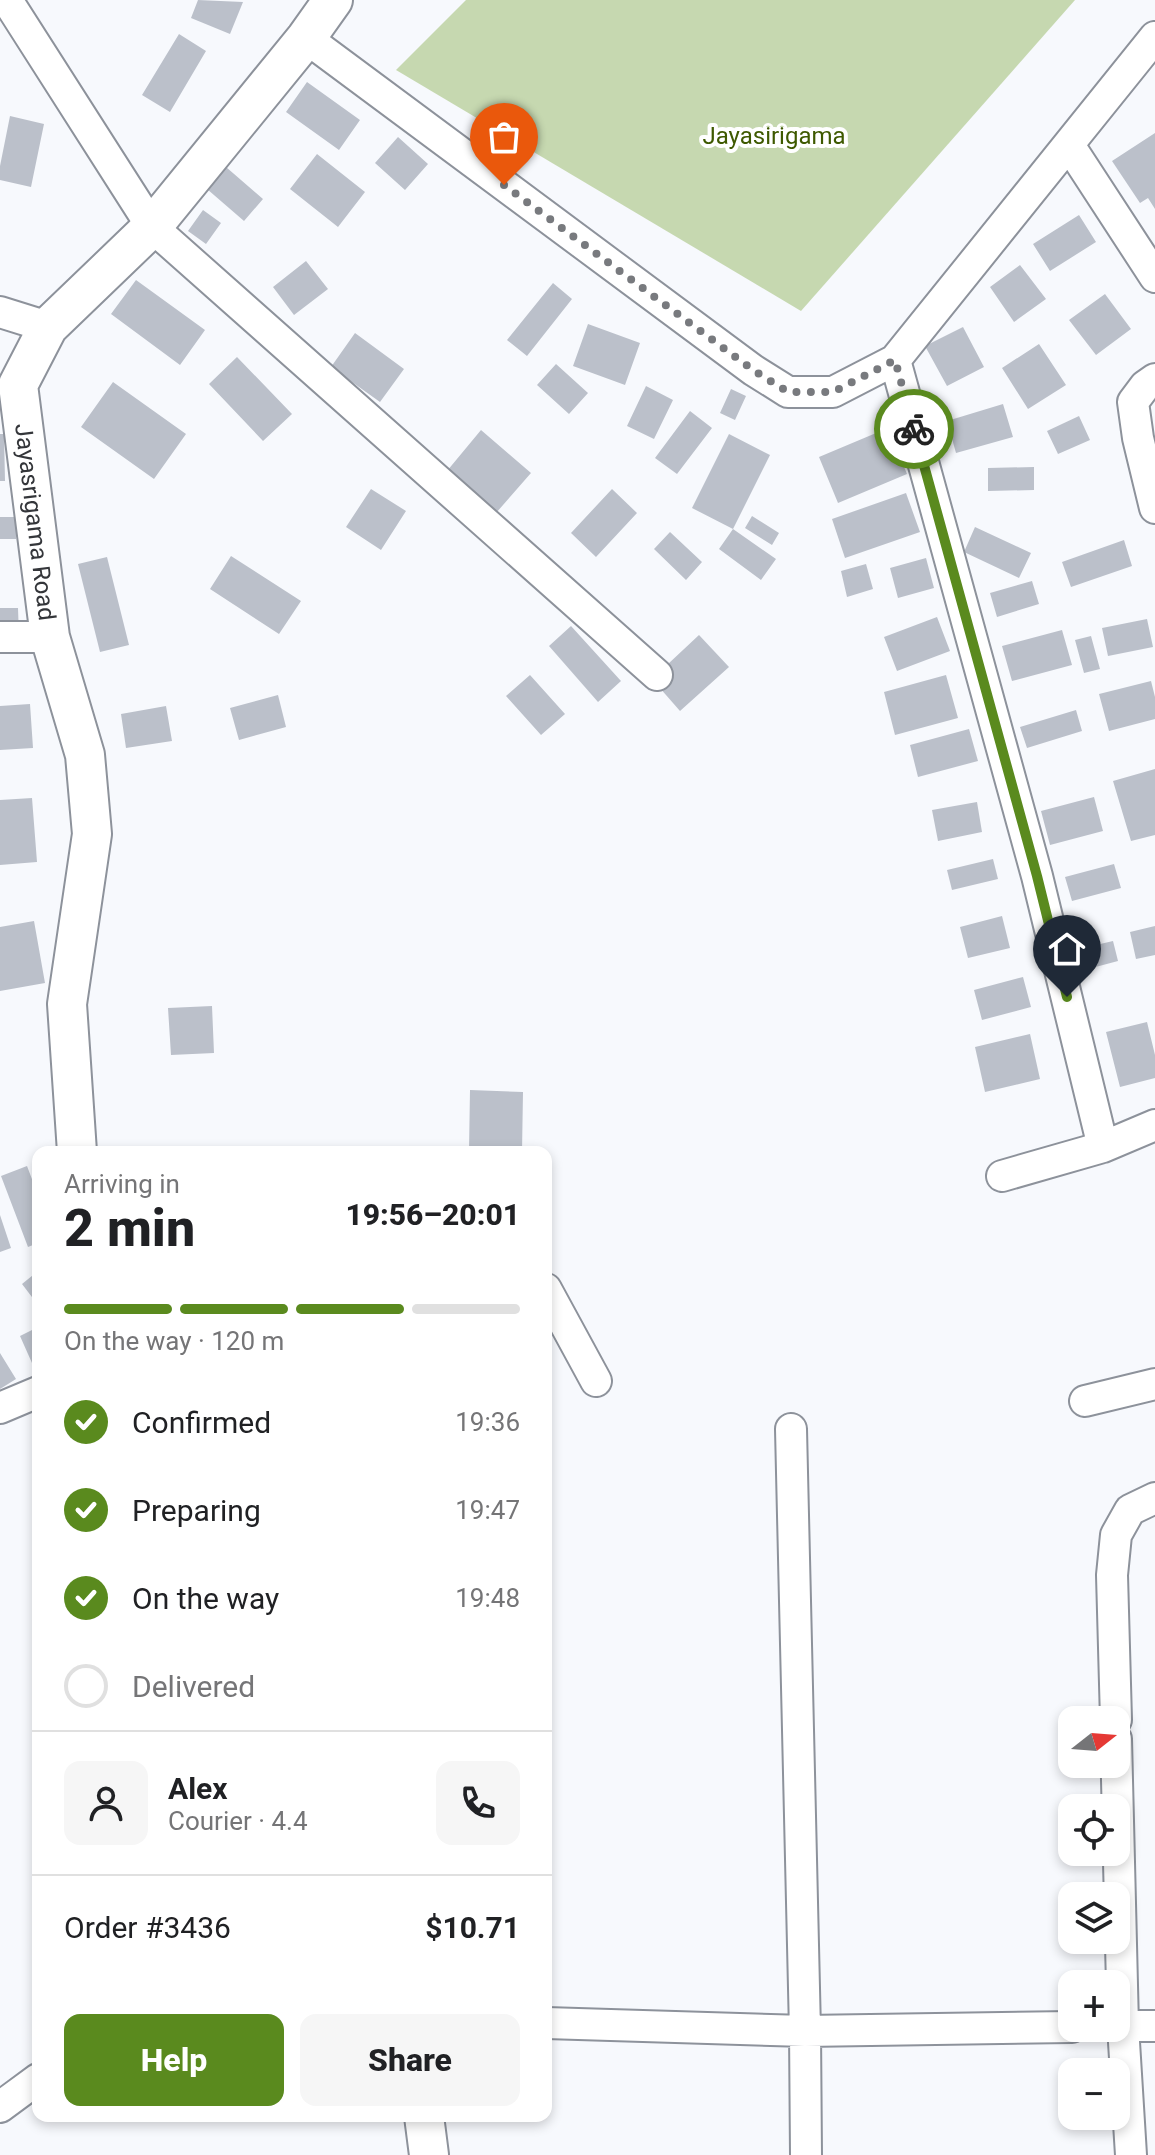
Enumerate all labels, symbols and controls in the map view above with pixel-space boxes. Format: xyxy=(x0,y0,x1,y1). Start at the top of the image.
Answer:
pin xyxy=(470,103,538,185)
icon: bag xyxy=(482,115,526,159)
park label: Jayasirigama xyxy=(702,122,846,150)
courier xyxy=(874,389,954,469)
icon: bike xyxy=(892,407,936,451)
street label: Jayasrigama Road xyxy=(9,422,61,622)
pin xyxy=(1033,915,1101,997)
icon: home xyxy=(1045,927,1089,971)
text: Arriving in xyxy=(64,1169,180,1199)
text: 19:56–20:01 xyxy=(345,1197,520,1232)
text: 2 min xyxy=(64,1198,195,1259)
text: On the way · 120 m xyxy=(64,1326,284,1356)
icon: check xyxy=(64,1400,108,1444)
text: Confirmed xyxy=(132,1405,271,1440)
text: 19:36 xyxy=(455,1407,520,1437)
icon: check xyxy=(64,1488,108,1532)
text: Preparing xyxy=(132,1493,261,1528)
text: 19:47 xyxy=(455,1495,520,1525)
icon: check xyxy=(64,1576,108,1620)
text: On the way xyxy=(132,1581,279,1616)
text: 19:48 xyxy=(455,1583,520,1613)
text: Delivered xyxy=(132,1669,255,1704)
north arrow xyxy=(1058,1706,1130,1778)
map controls xyxy=(1058,1706,1130,2130)
button: person xyxy=(64,1761,148,1845)
button: phone xyxy=(436,1761,520,1845)
text: Alex xyxy=(168,1771,228,1806)
button: locate xyxy=(1058,1794,1130,1866)
text: Courier · 4.4 xyxy=(168,1806,308,1836)
button: layers xyxy=(1058,1882,1130,1954)
text: Order #3436 xyxy=(64,1910,231,1945)
text: $10.71 xyxy=(425,1910,520,1945)
button: + xyxy=(1058,1970,1130,2042)
button: Help xyxy=(64,2014,284,2106)
button: Share xyxy=(300,2014,520,2106)
button: − xyxy=(1058,2058,1130,2130)

